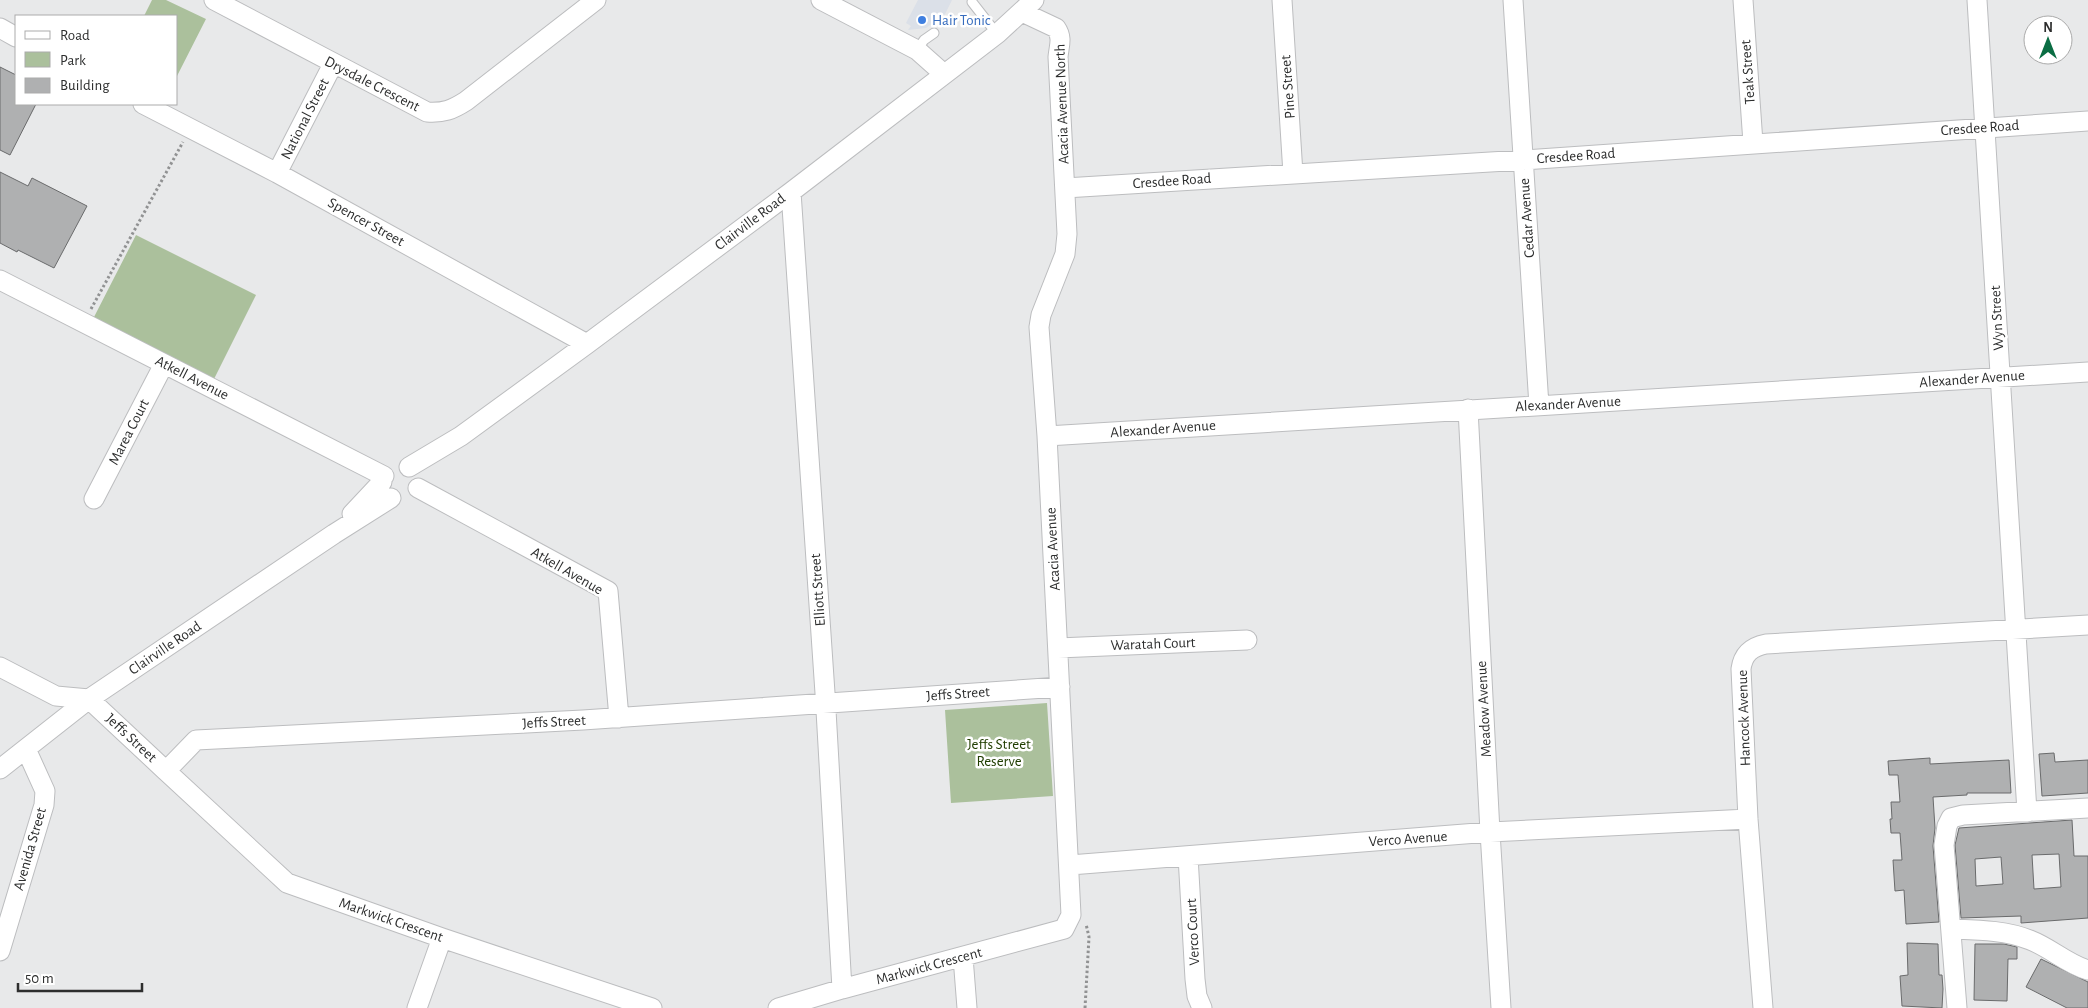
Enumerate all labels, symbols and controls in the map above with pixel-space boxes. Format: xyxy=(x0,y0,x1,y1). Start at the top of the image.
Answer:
place label: Hair Tonic xyxy=(932,13,991,28)
marker: Hair Tonic xyxy=(916,14,928,26)
legend xyxy=(15,15,178,105)
north arrow xyxy=(2023,15,2073,65)
text: N xyxy=(2043,21,2053,35)
text: Road xyxy=(60,28,90,43)
street label: Teak Street xyxy=(1738,39,1758,105)
street label: Acacia Avenue North xyxy=(1052,44,1072,164)
text: Park xyxy=(60,53,86,68)
street label: Drysdale Crescent xyxy=(322,54,422,114)
street label: Pine Street xyxy=(1278,54,1298,119)
street label: National Street xyxy=(278,76,332,162)
text: Building xyxy=(60,78,110,93)
street label: Cresdee Road xyxy=(1940,118,2020,138)
street label: Cresdee Road xyxy=(1536,146,1616,166)
street label: Cresdee Road xyxy=(1132,171,1212,191)
street label: Cedar Avenue xyxy=(1517,177,1537,258)
street label: Clairville Road xyxy=(712,191,788,253)
street label: Spencer Street xyxy=(325,195,407,249)
street label: Wyn Street xyxy=(1988,285,2006,351)
street label: Atkell Avenue xyxy=(153,353,231,403)
street label: Alexander Avenue xyxy=(1919,368,2025,390)
street label: Alexander Avenue xyxy=(1515,394,1621,414)
street label: Marea Court xyxy=(106,397,152,467)
street label: Alexander Avenue xyxy=(1110,418,1216,440)
street label: Acacia Avenue xyxy=(1043,507,1063,591)
street label: Atkell Avenue xyxy=(528,544,606,598)
street label: Elliott Street xyxy=(808,553,828,627)
street label: Clairville Road xyxy=(126,618,204,678)
street label: Waratah Court xyxy=(1110,635,1196,653)
street label: Meadow Avenue xyxy=(1474,660,1494,758)
street label: Hancock Avenue xyxy=(1735,669,1753,766)
street label: Jeffs Street xyxy=(926,684,990,704)
street label: Jeffs Street xyxy=(103,711,160,765)
street label: Jeffs Street xyxy=(522,713,586,731)
park label: Jeffs Street Reserve xyxy=(967,737,1031,769)
street label: Avenida Street xyxy=(11,806,49,892)
street label: Verco Avenue xyxy=(1368,829,1448,849)
street label: Markwick Crescent xyxy=(337,895,445,945)
street label: Verco Court xyxy=(1184,898,1202,966)
street label: Markwick Crescent xyxy=(874,945,984,987)
scale bar xyxy=(18,960,141,992)
text: 50 m xyxy=(25,971,54,986)

